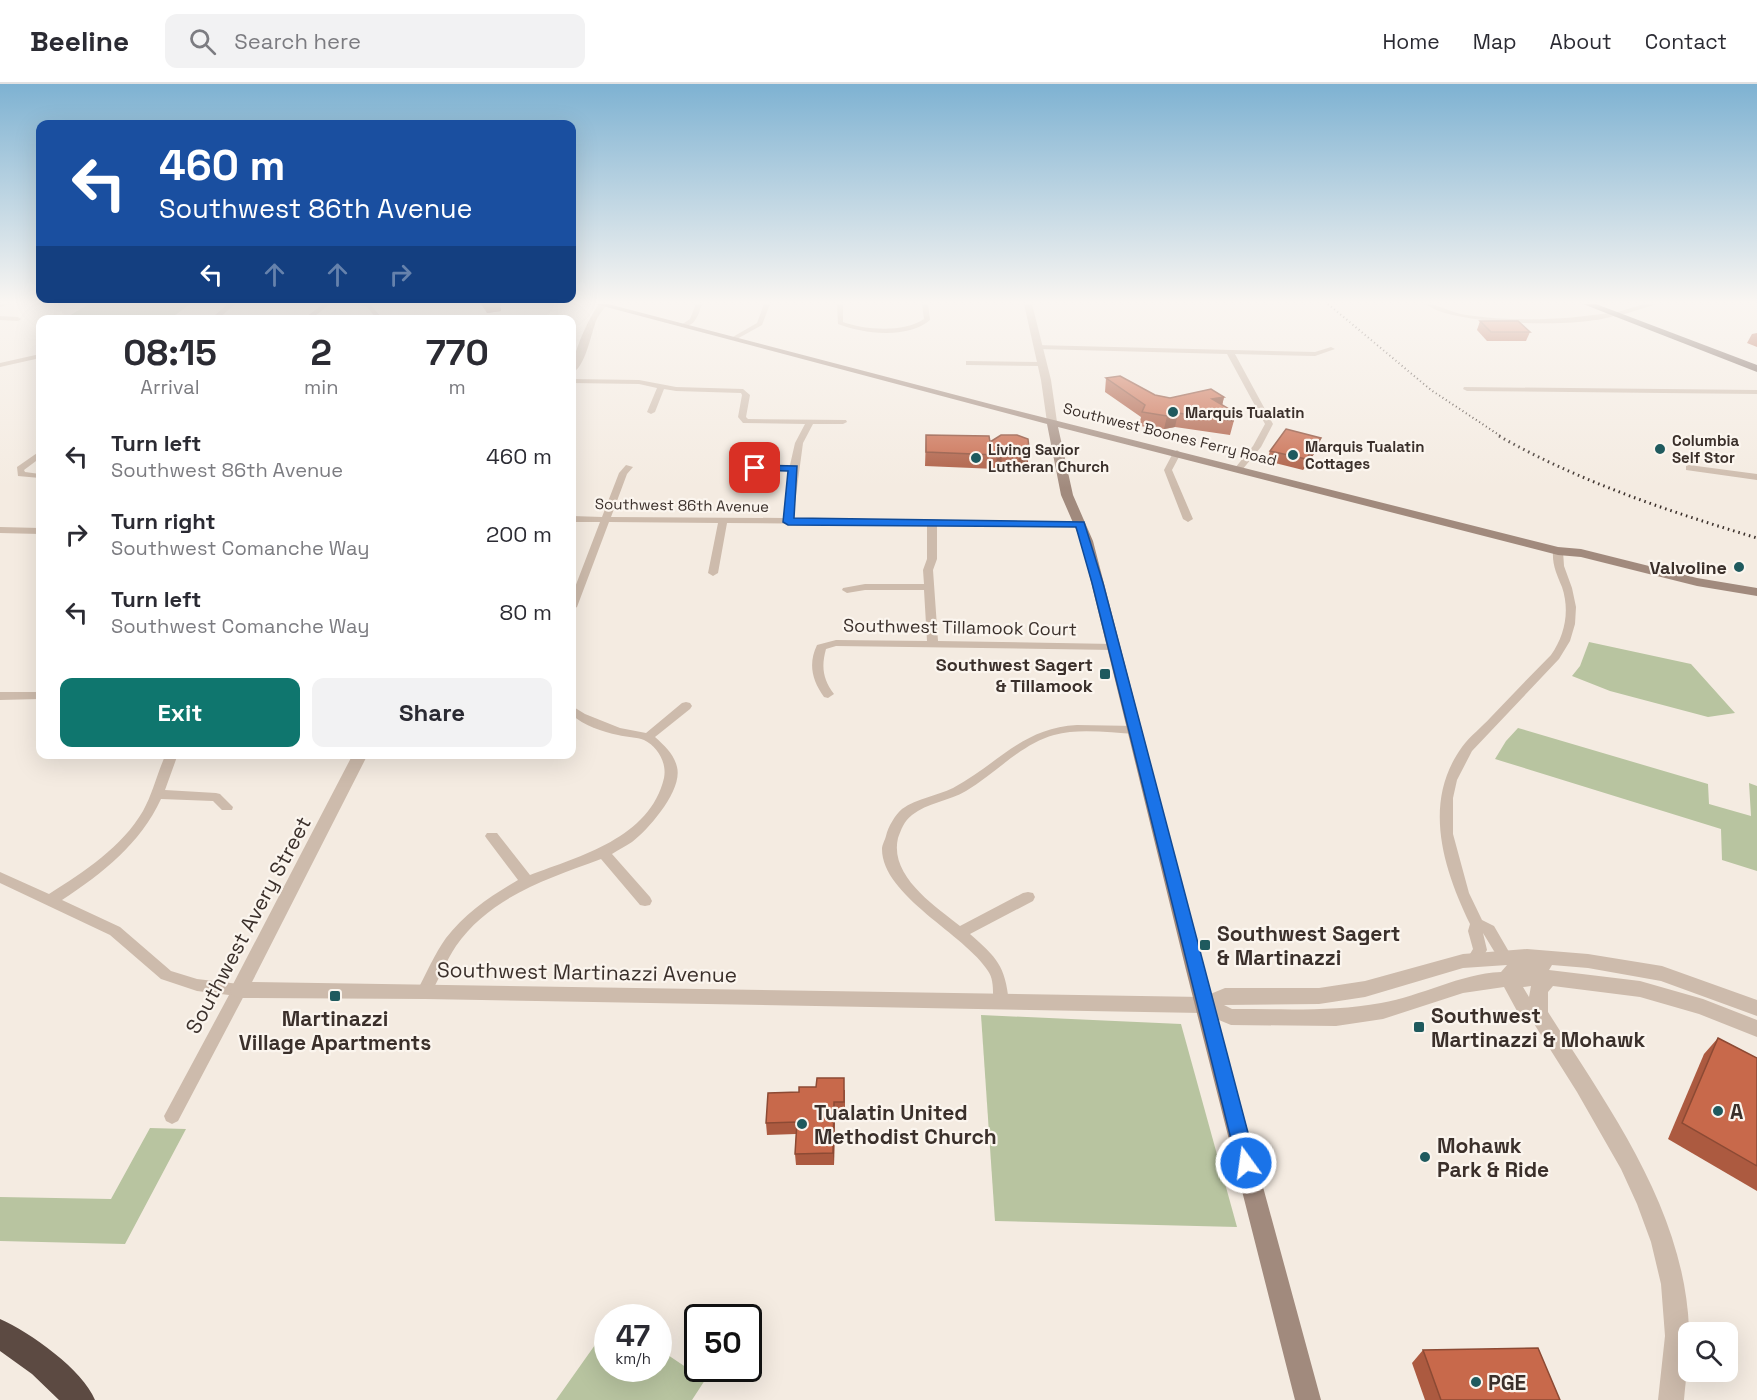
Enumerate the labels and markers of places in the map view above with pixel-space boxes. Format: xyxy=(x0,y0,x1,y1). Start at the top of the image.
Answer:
place label: Marquis Tualatin xyxy=(1185,403,1304,422)
marker: Marquis Tualatin xyxy=(1166,405,1180,419)
place label: Columbia Self Stor xyxy=(1672,431,1739,467)
place label: Marquis Tualatin Cottages xyxy=(1305,437,1424,473)
place label: Living Savior Lutheran Church xyxy=(988,440,1109,476)
pin xyxy=(729,442,780,493)
marker: Columbia Self Stor xyxy=(1653,442,1667,456)
marker: Marquis Tualatin Cottages xyxy=(1286,448,1300,462)
marker: Living Savior Lutheran Church xyxy=(969,451,983,465)
place label: Valvoline xyxy=(1650,556,1727,579)
marker: Valvoline xyxy=(1732,560,1746,574)
place label: Southwest Sagert & Tillamook xyxy=(936,653,1093,697)
marker: Southwest Sagert & Tillamook xyxy=(1098,667,1112,681)
place label: Southwest Sagert & Martinazzi xyxy=(1217,920,1400,971)
marker: Southwest Sagert & Martinazzi xyxy=(1198,938,1212,952)
marker: Martinazzi Village Apartments xyxy=(328,989,342,1003)
place label: Southwest Martinazzi & Mohawk xyxy=(1431,1002,1646,1053)
place label: Martinazzi Village Apartments xyxy=(239,1005,431,1056)
marker: Southwest Martinazzi & Mohawk xyxy=(1412,1020,1426,1034)
place label: A xyxy=(1730,1098,1743,1125)
place label: Tualatin United Methodist Church xyxy=(814,1099,997,1150)
marker: A xyxy=(1711,1104,1725,1118)
marker: Tualatin United Methodist Church xyxy=(795,1117,809,1131)
place label: Mohawk Park & Ride xyxy=(1437,1132,1549,1183)
marker: Mohawk Park & Ride xyxy=(1418,1150,1432,1164)
place label: PGE xyxy=(1488,1369,1526,1396)
marker: PGE xyxy=(1469,1375,1483,1389)

